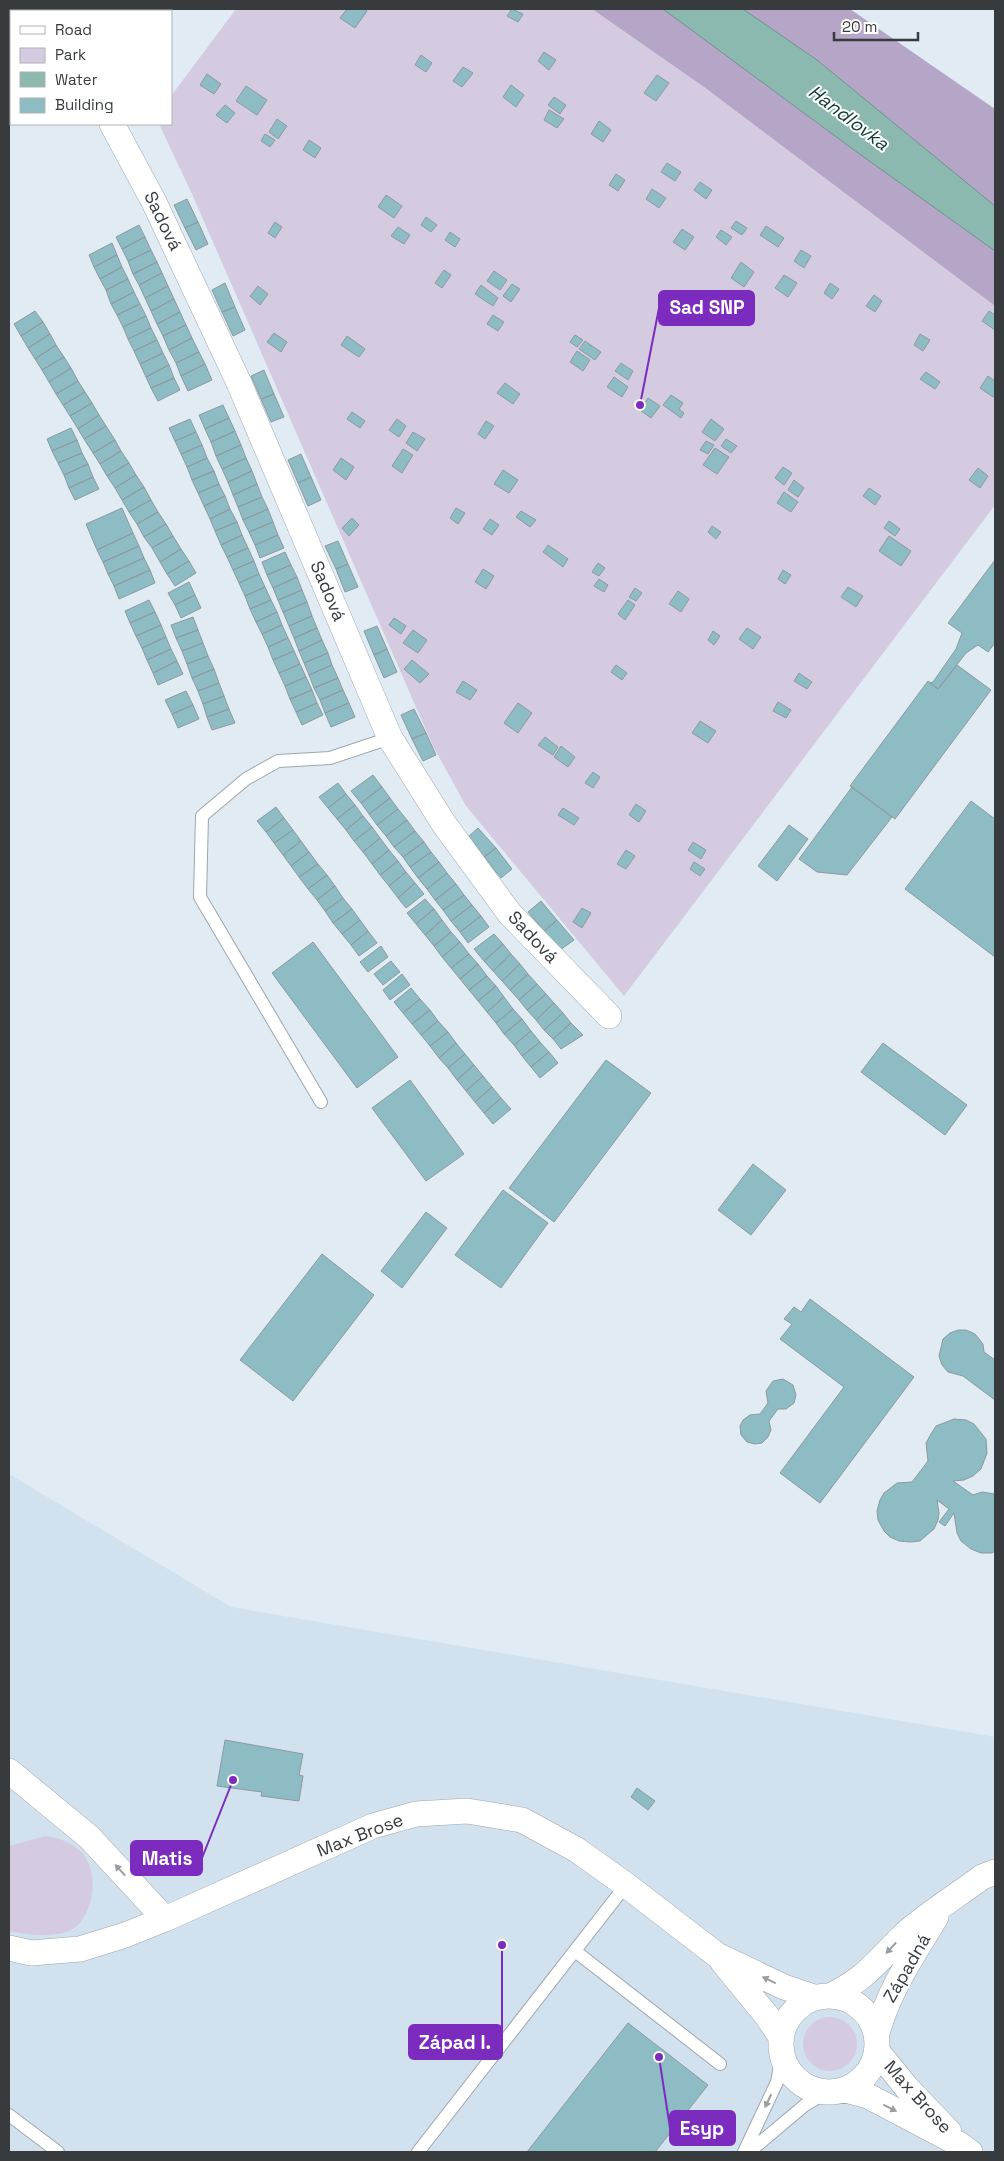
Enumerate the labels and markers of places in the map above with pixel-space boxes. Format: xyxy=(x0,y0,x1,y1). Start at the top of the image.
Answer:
callout: Sad SNP xyxy=(659,291,754,325)
callout: Matis xyxy=(131,1841,202,1875)
callout: Západ I. xyxy=(409,2025,502,2059)
callout: Esyp xyxy=(670,2111,735,2145)

